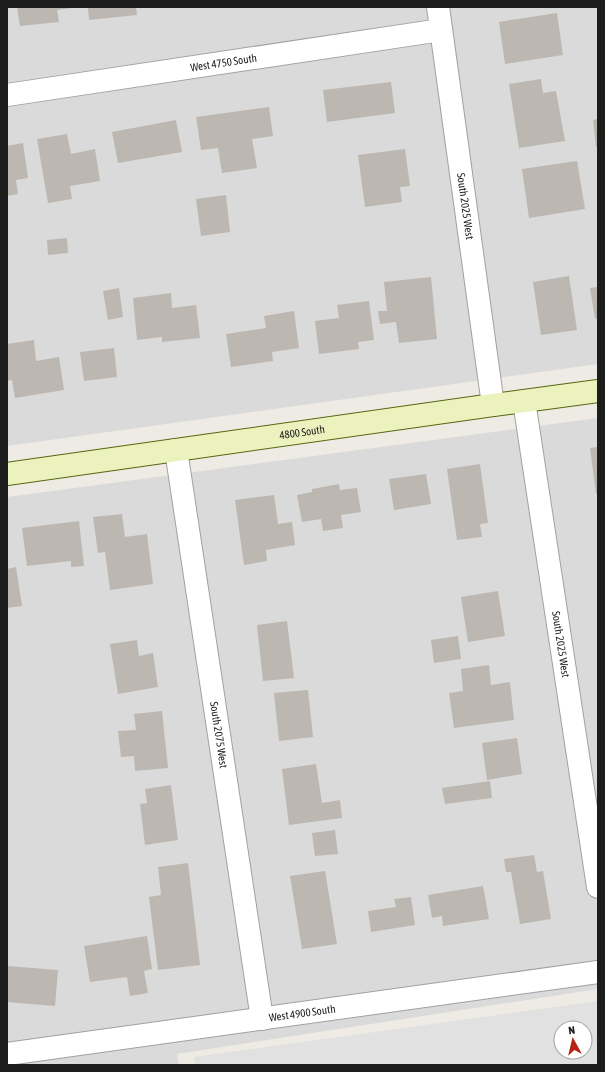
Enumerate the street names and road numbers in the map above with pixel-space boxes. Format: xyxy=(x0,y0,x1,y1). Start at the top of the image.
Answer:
street label: West 4750 South xyxy=(190,52,258,73)
street label: South 2025 West xyxy=(455,172,476,240)
street label: 4800 South xyxy=(279,423,326,441)
street label: South 2025 West xyxy=(550,610,572,678)
street label: South 2075 West xyxy=(208,701,230,769)
street label: West 4900 South xyxy=(268,1002,336,1024)

